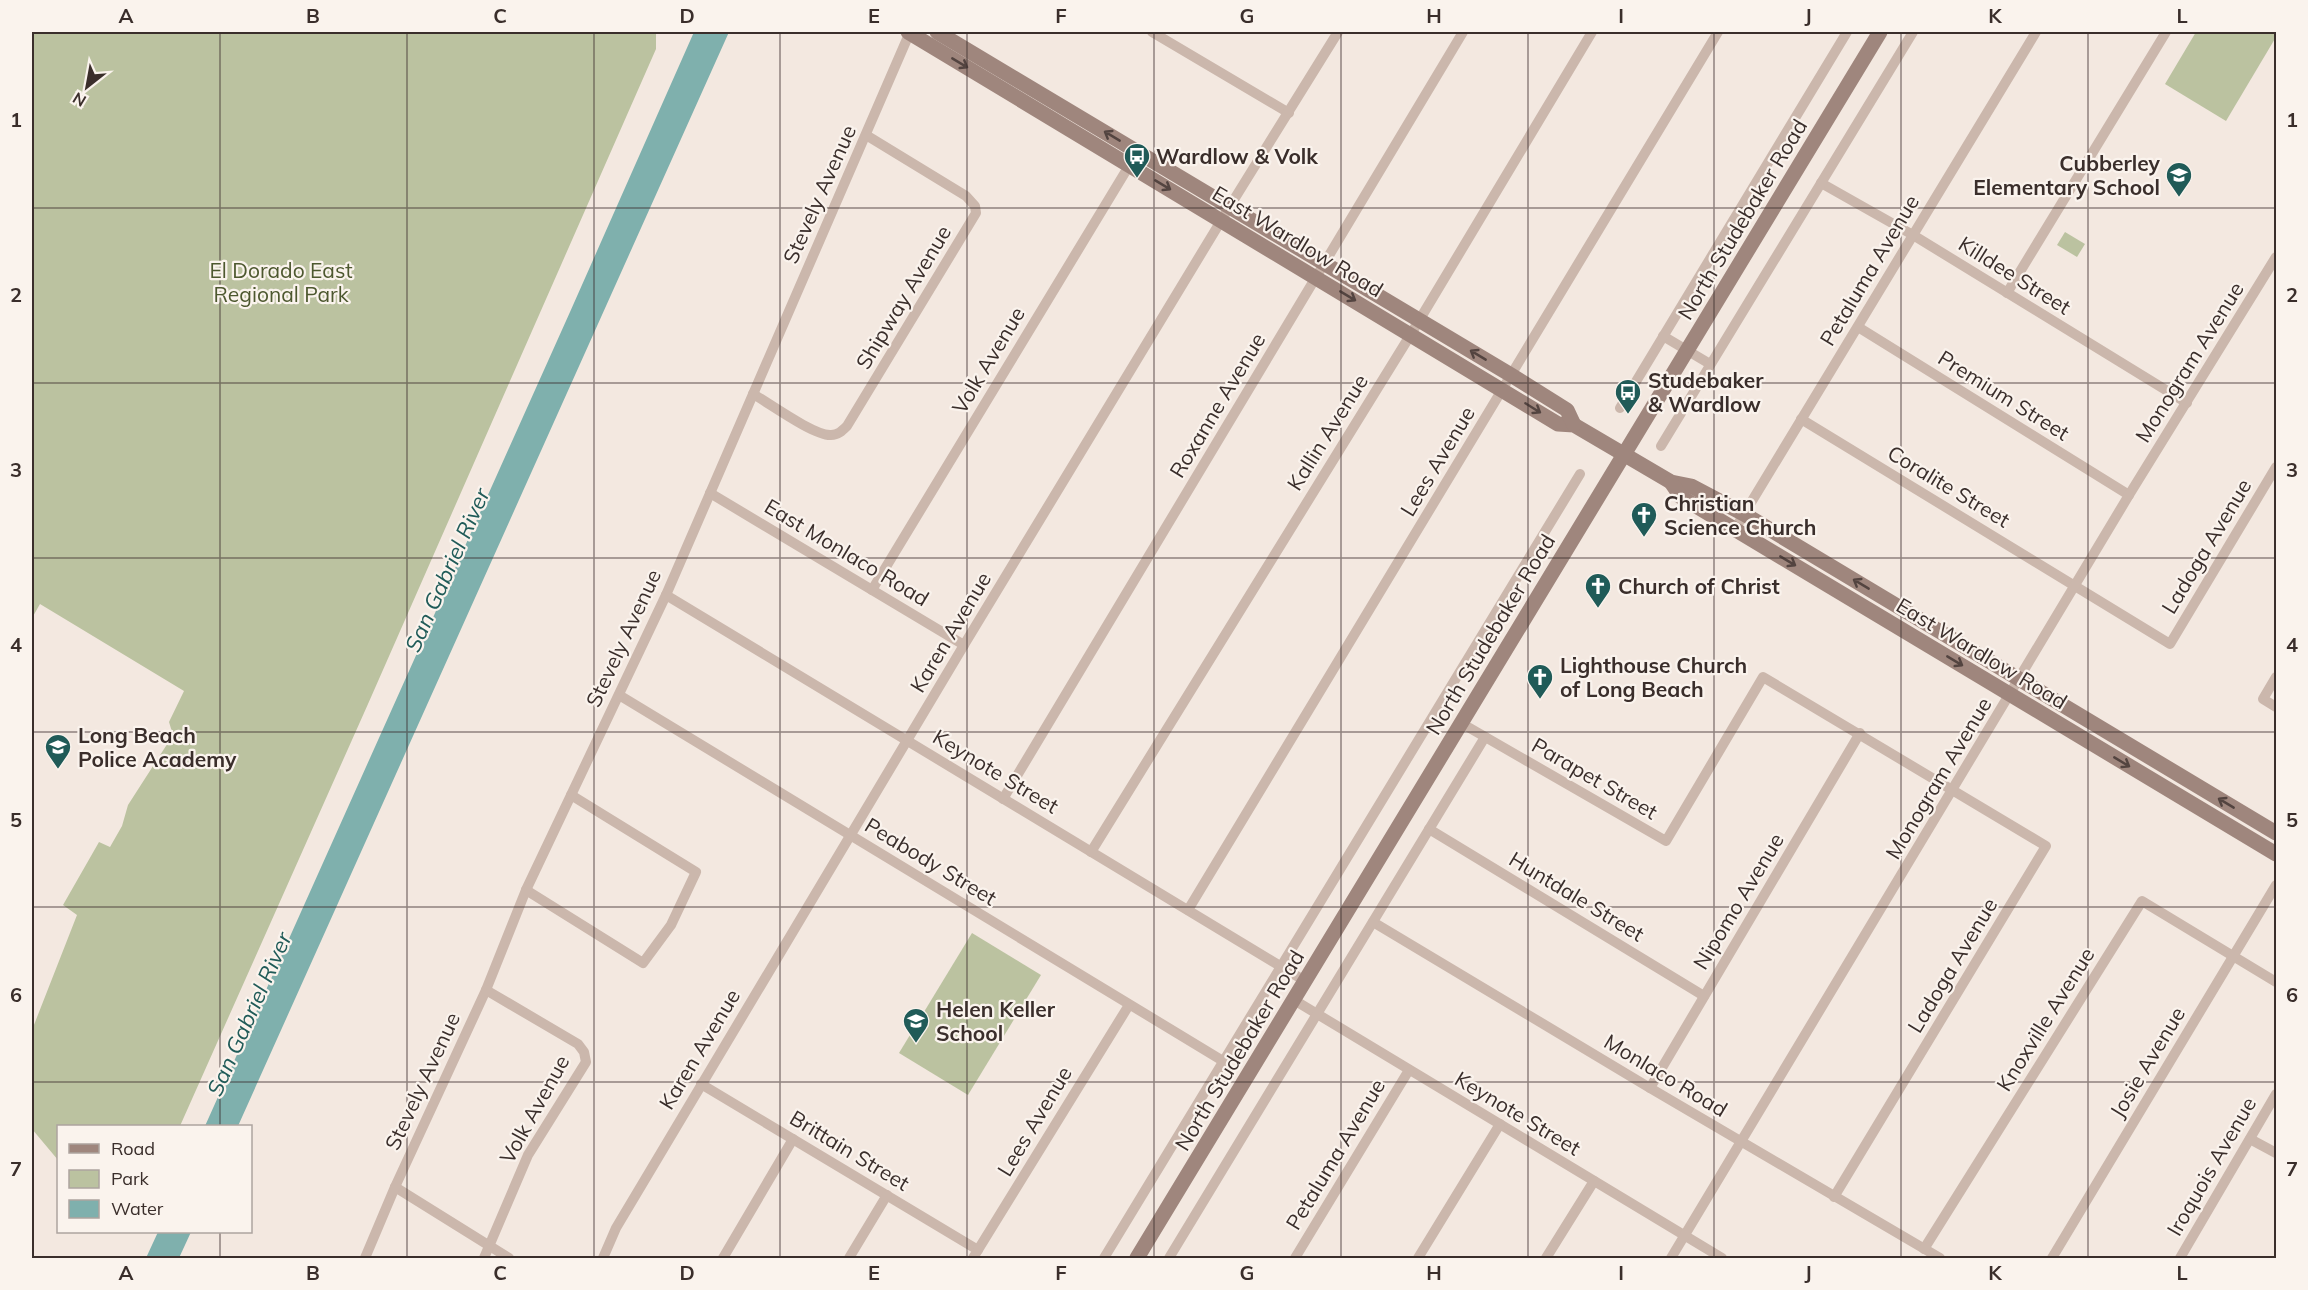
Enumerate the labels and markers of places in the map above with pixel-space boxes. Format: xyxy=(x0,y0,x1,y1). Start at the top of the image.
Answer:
bus stop icon: Wardlow & Volk xyxy=(1122,141,1152,179)
place label: Wardlow & Volk xyxy=(1156,143,1318,169)
place label: Cubberley Elementary School xyxy=(1973,150,2161,200)
school or university icon: Cubberley Elementary School xyxy=(2164,160,2194,198)
place label: Studebaker & Wardlow xyxy=(1648,367,1764,417)
bus stop icon: Studebaker & Wardlow xyxy=(1613,377,1643,415)
place label: Christian Science Church xyxy=(1664,490,1816,540)
church icon: Christian Science Church xyxy=(1629,500,1659,538)
church icon: Church of Christ xyxy=(1583,571,1613,609)
place label: Church of Christ xyxy=(1618,573,1780,599)
place label: Lighthouse Church of Long Beach xyxy=(1560,652,1747,702)
church icon: Lighthouse Church of Long Beach xyxy=(1525,662,1555,700)
place label: Long Beach Police Academy xyxy=(78,722,237,772)
school or university icon: Long Beach Police Academy xyxy=(43,732,73,770)
place label: Helen Keller School xyxy=(936,996,1056,1046)
school or university icon: Helen Keller School xyxy=(901,1006,931,1044)

